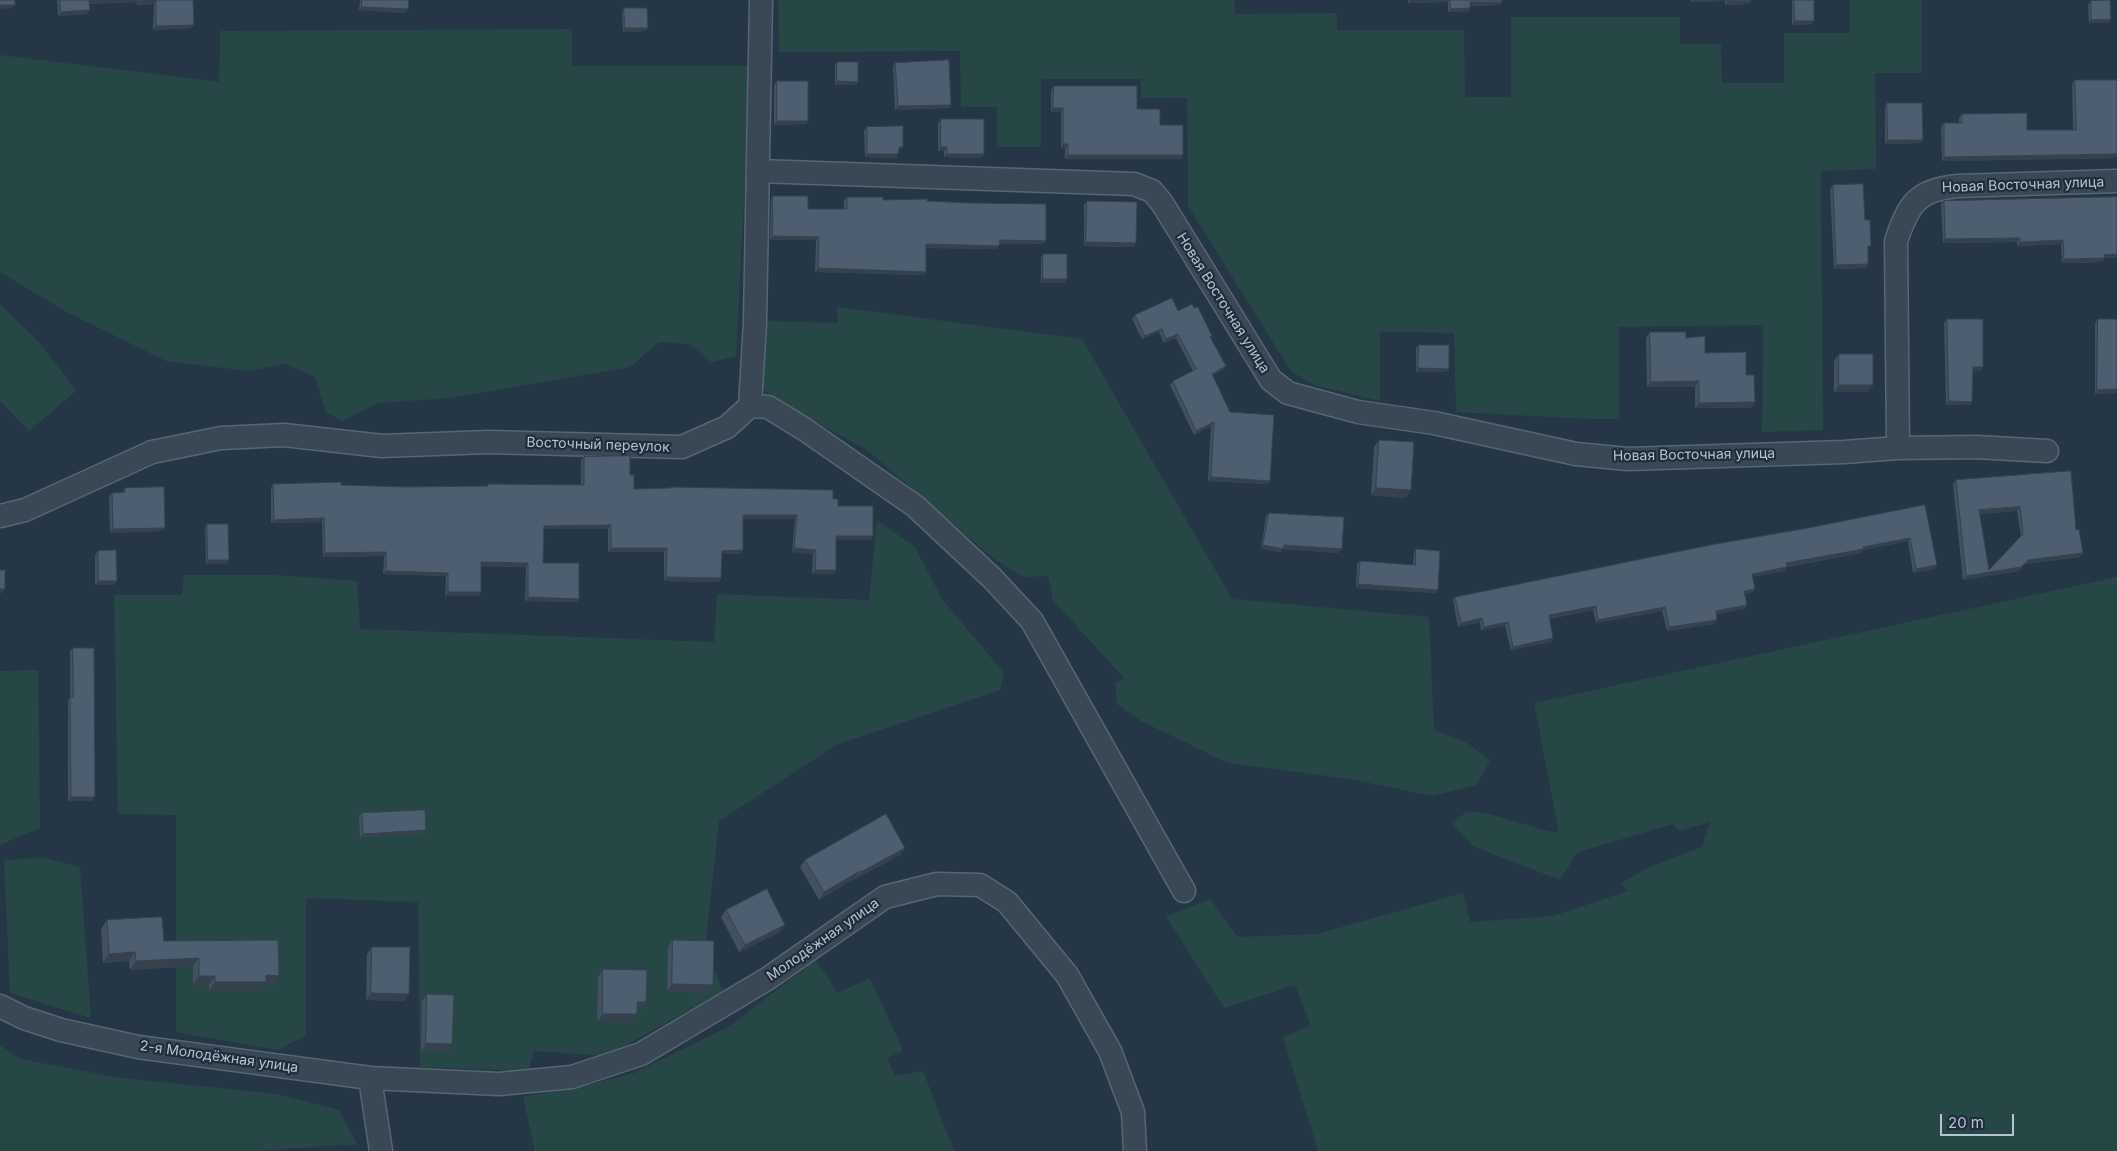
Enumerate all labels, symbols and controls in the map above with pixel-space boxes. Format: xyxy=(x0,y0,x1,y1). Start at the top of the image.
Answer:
street label: Новая Восточная улица xyxy=(1942,174,2104,196)
street label: Новая Восточная улица xyxy=(1173,230,1273,376)
street label: Восточный переулок xyxy=(526,434,670,456)
street label: Новая Восточная улица xyxy=(1613,445,1775,465)
street label: Молодёжная улица xyxy=(764,895,882,985)
street label: 2-я Молодёжная улица xyxy=(139,1038,299,1076)
scale bar xyxy=(1942,1104,2016,1136)
text: 20 m xyxy=(1948,1113,1984,1132)

